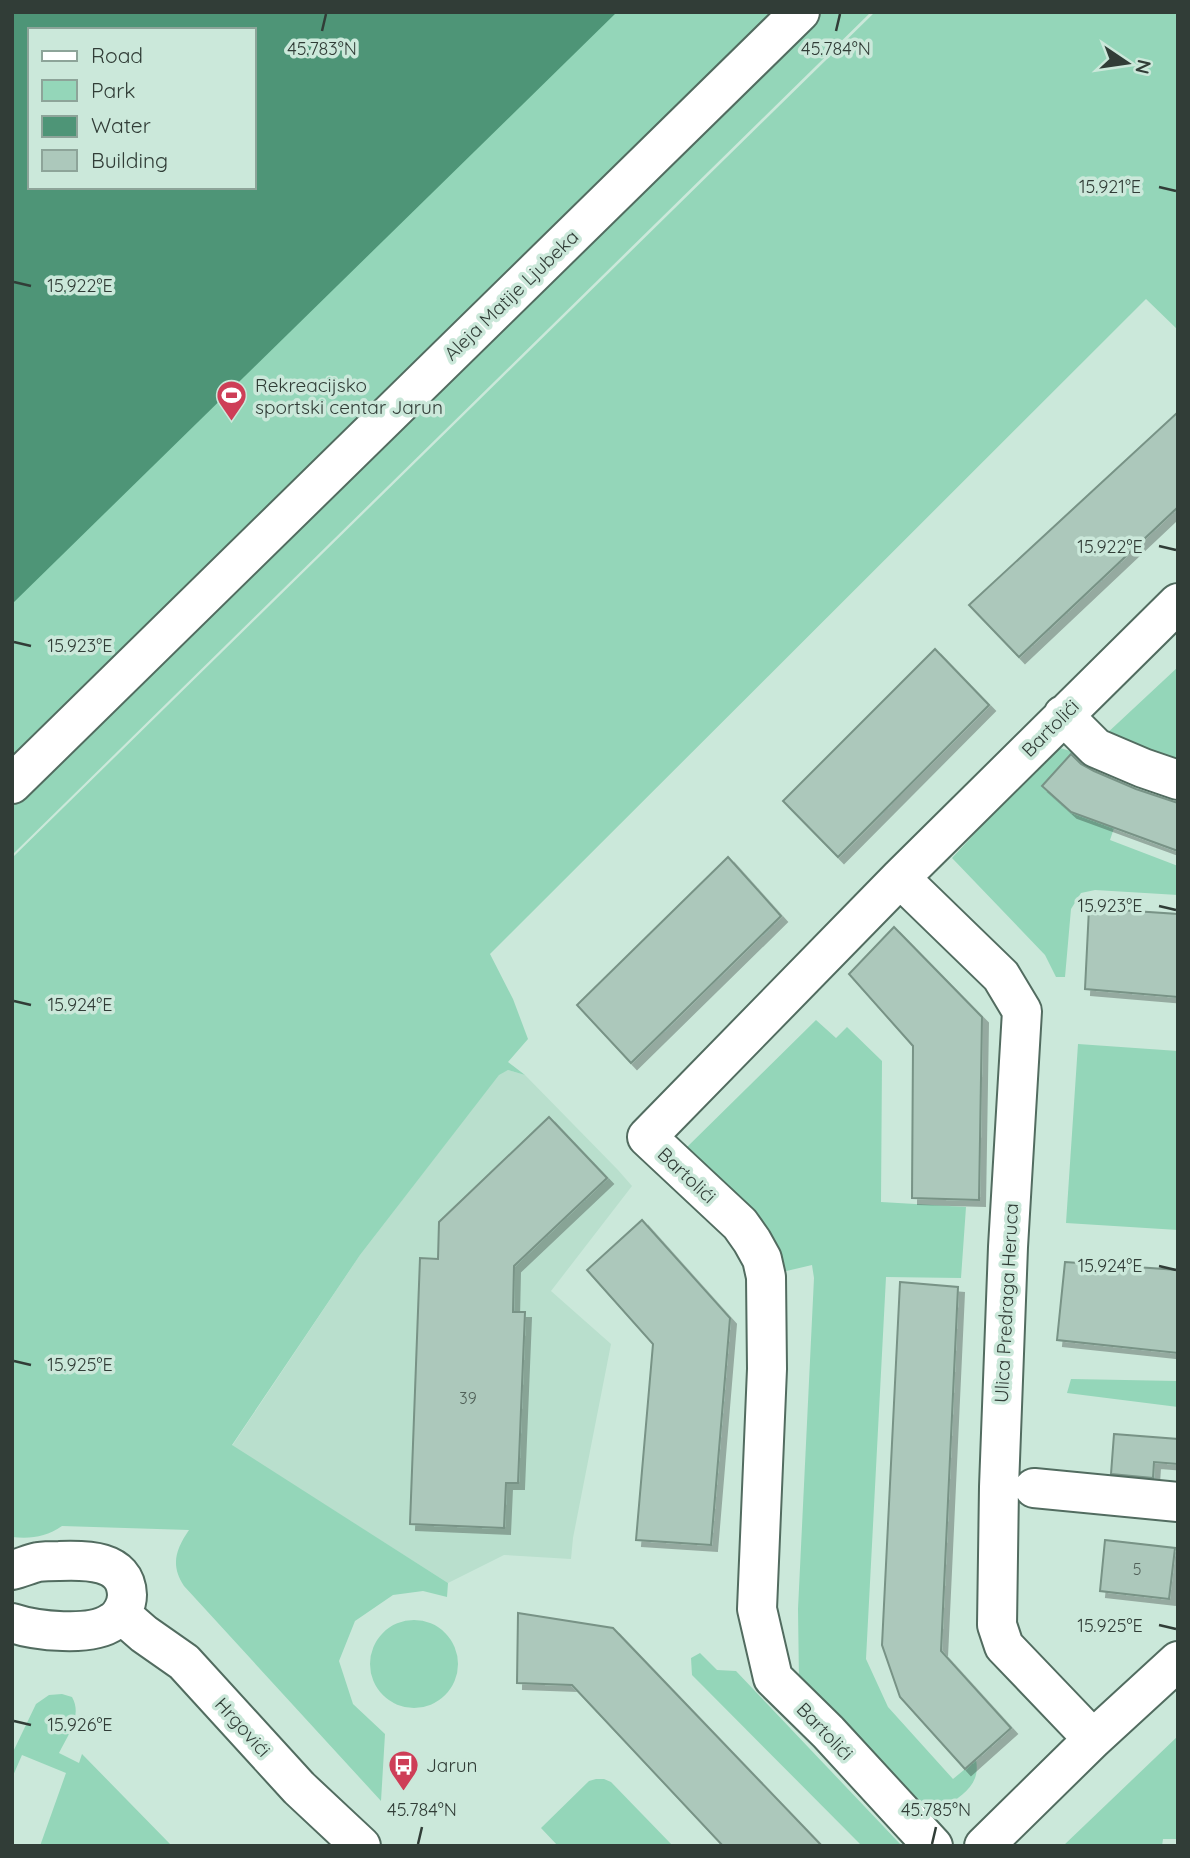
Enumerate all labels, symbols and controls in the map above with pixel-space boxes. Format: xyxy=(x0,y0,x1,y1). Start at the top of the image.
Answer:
legend xyxy=(28,28,256,189)
north arrow xyxy=(1092,28,1162,98)
text: 45.783°N xyxy=(287,37,357,60)
text: 45.784°N xyxy=(801,37,871,60)
text: Road xyxy=(91,42,143,68)
text: N xyxy=(1130,57,1157,76)
text: Park xyxy=(91,77,135,103)
text: Water xyxy=(91,112,151,138)
text: Building xyxy=(91,147,168,173)
text: 15.921°E xyxy=(1079,175,1141,198)
street label: Aleja Matije Ljubeka xyxy=(439,225,583,365)
text: 15.922°E xyxy=(47,274,113,297)
place label: Rekreacijsko sportski centar Jarun xyxy=(255,373,443,419)
sports icon: Rekreacijsko sportski centar Jarun xyxy=(215,379,249,423)
text: 15.922°E xyxy=(1077,535,1143,558)
text: 15.923°E xyxy=(48,634,112,657)
street label: Bartolići xyxy=(1016,694,1084,762)
text: 15.923°E xyxy=(1078,894,1142,917)
text: 15.924°E xyxy=(48,993,112,1016)
street label: Bartolići xyxy=(653,1142,721,1208)
street label: Ulica Predraga Heruca xyxy=(989,1203,1023,1403)
text: 15.924°E xyxy=(1078,1254,1142,1277)
text: 15.925°E xyxy=(47,1353,113,1376)
house number: 39 xyxy=(459,1388,477,1408)
house number: 5 xyxy=(1133,1559,1141,1579)
text: 15.925°E xyxy=(1077,1614,1143,1637)
street label: Hrgovići xyxy=(210,1692,276,1762)
street label: Bartolići xyxy=(792,1697,858,1765)
text: 15.926°E xyxy=(47,1713,113,1736)
bus stop icon: Jarun xyxy=(386,1748,420,1792)
place label: Jarun xyxy=(426,1753,478,1777)
text: 45.784°N xyxy=(387,1798,457,1821)
text: 45.785°N xyxy=(901,1798,971,1821)

